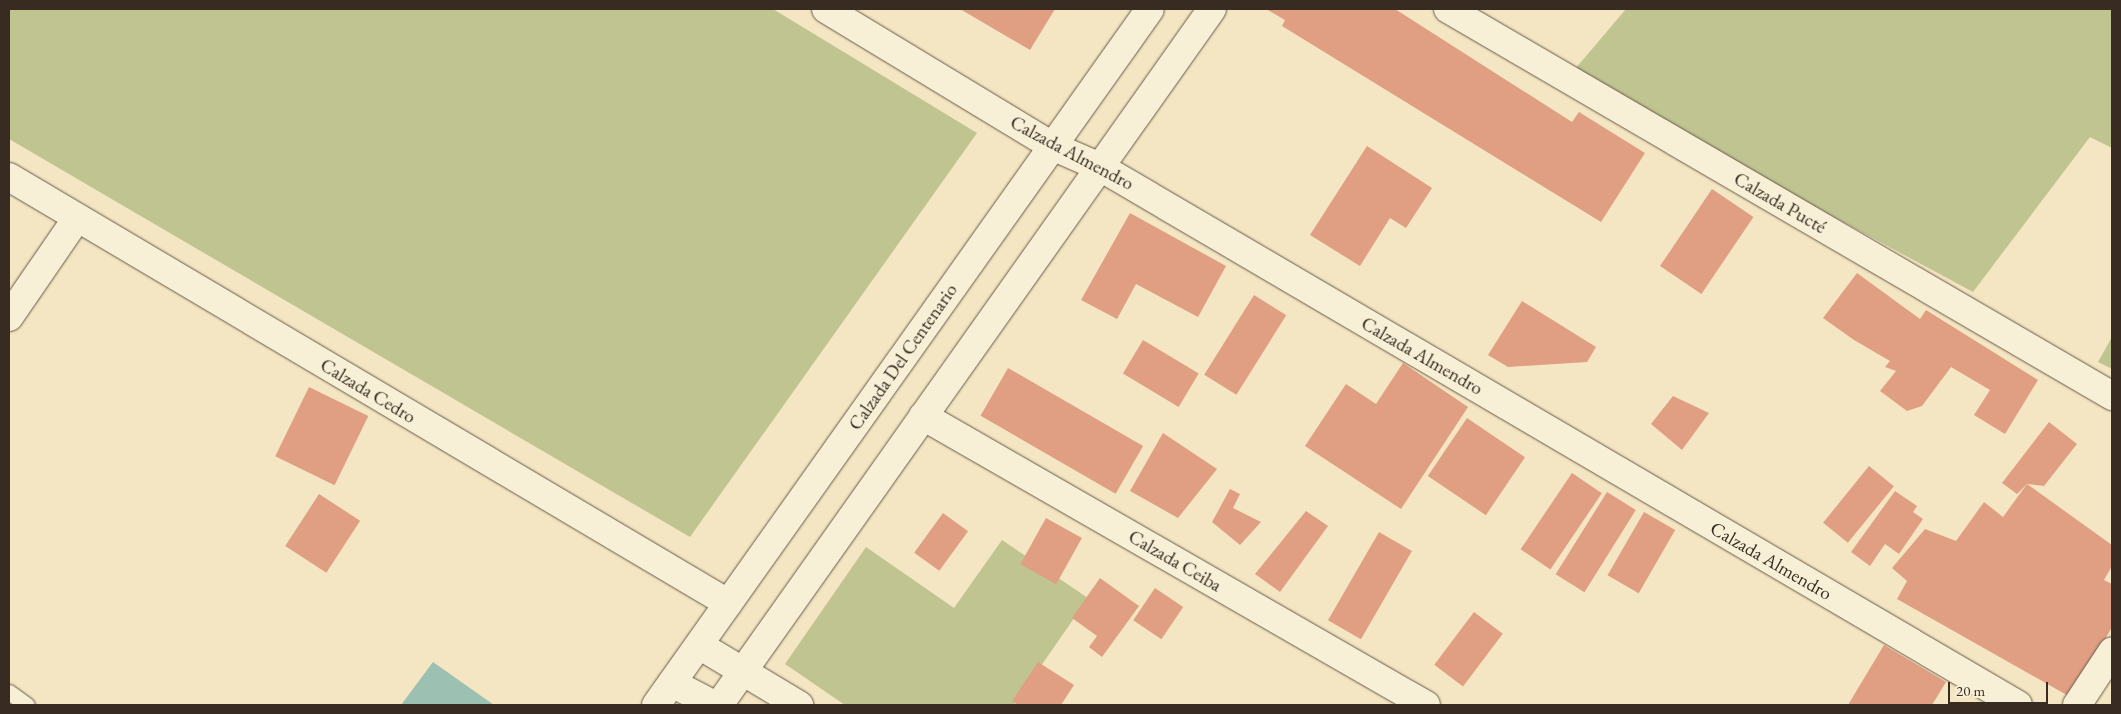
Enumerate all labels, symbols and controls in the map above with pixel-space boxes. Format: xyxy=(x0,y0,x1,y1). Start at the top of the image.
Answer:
street label: Calzada Almendro xyxy=(1006,111,1138,195)
street label: Calzada Pucté xyxy=(1730,167,1830,239)
street label: Calzada Del Centenario xyxy=(844,279,962,435)
street label: Calzada Almendro xyxy=(1357,312,1487,400)
street label: Calzada Cedro xyxy=(316,354,420,428)
street label: Calzada Almendro xyxy=(1706,517,1836,605)
street label: Calzada Ceiba xyxy=(1124,525,1226,597)
scale bar xyxy=(1951,672,2051,704)
text: 20 m xyxy=(1956,681,1985,700)

